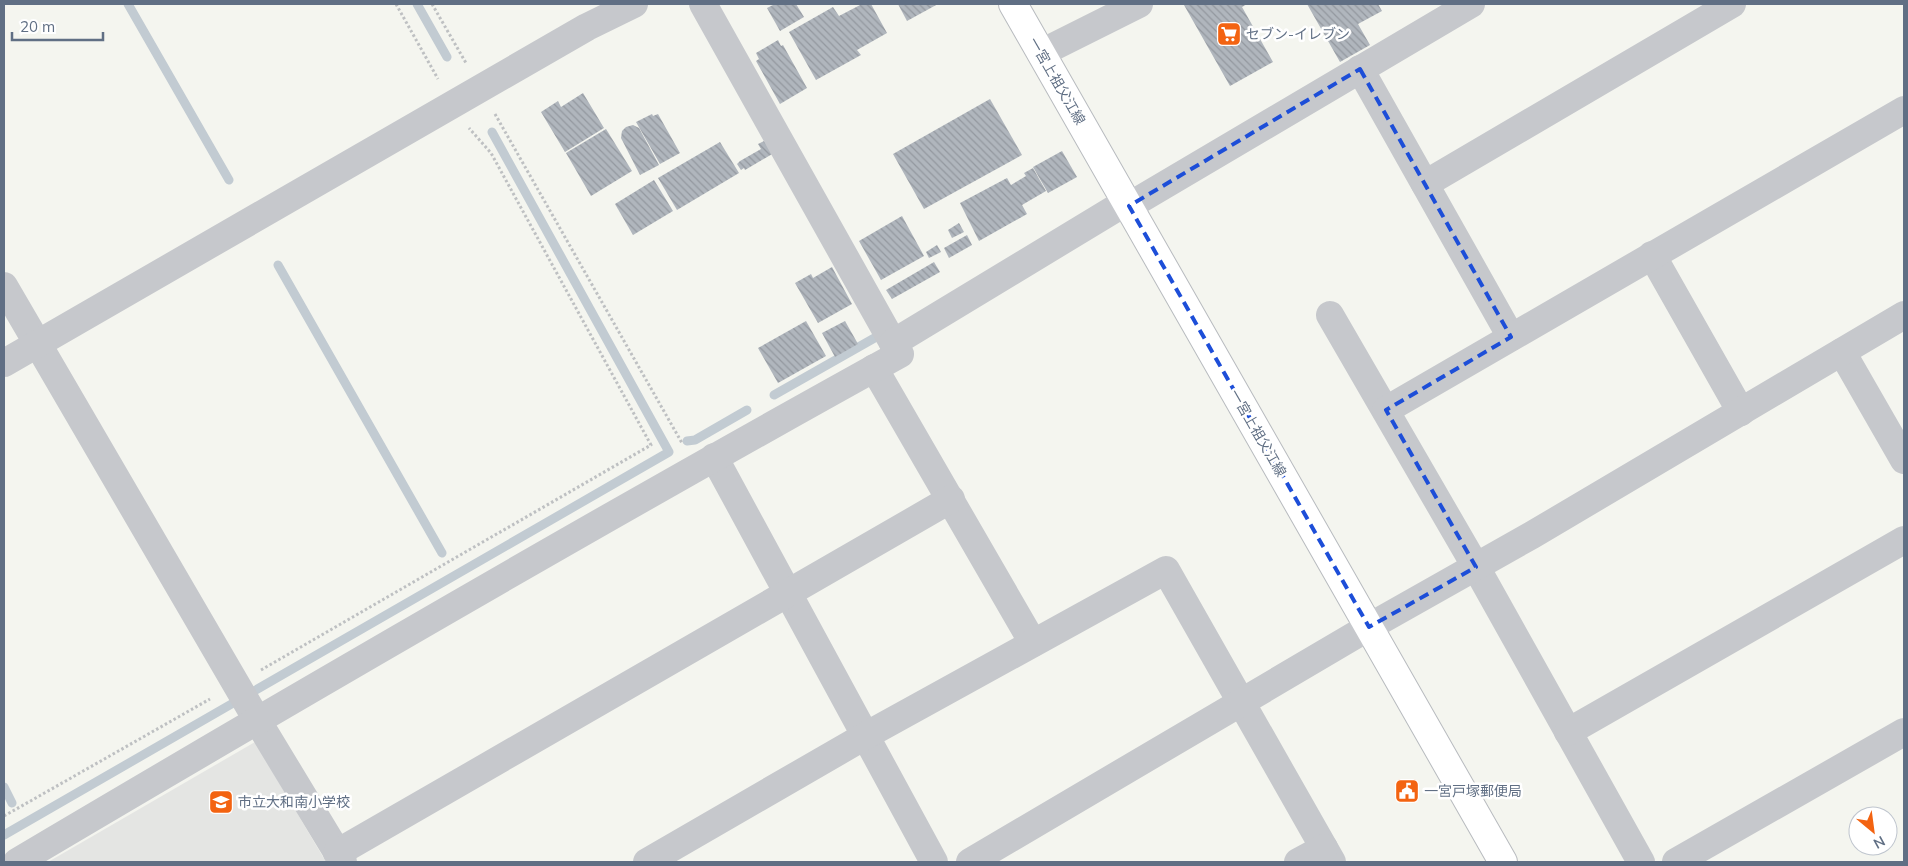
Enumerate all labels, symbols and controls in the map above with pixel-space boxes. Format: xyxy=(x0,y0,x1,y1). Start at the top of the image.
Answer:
scale bar xyxy=(12,10,104,42)
text: 20 m xyxy=(20,17,55,36)
supermarket icon: セブン-イレブン xyxy=(1216,21,1242,47)
place label: セブン-イレブン xyxy=(1246,25,1350,43)
street label: 一宮上祖父江線 xyxy=(1025,34,1089,128)
street label: 一宮上祖父江線 xyxy=(1226,386,1290,480)
public building icon: 一宮戸塚郵便局 xyxy=(1394,778,1420,804)
place label: 一宮戸塚郵便局 xyxy=(1424,782,1522,800)
school or university icon: 市立大和南小学校 xyxy=(208,789,234,815)
place label: 市立大和南小学校 xyxy=(238,793,350,811)
north arrow xyxy=(1848,806,1898,856)
text: N xyxy=(1870,832,1888,853)

